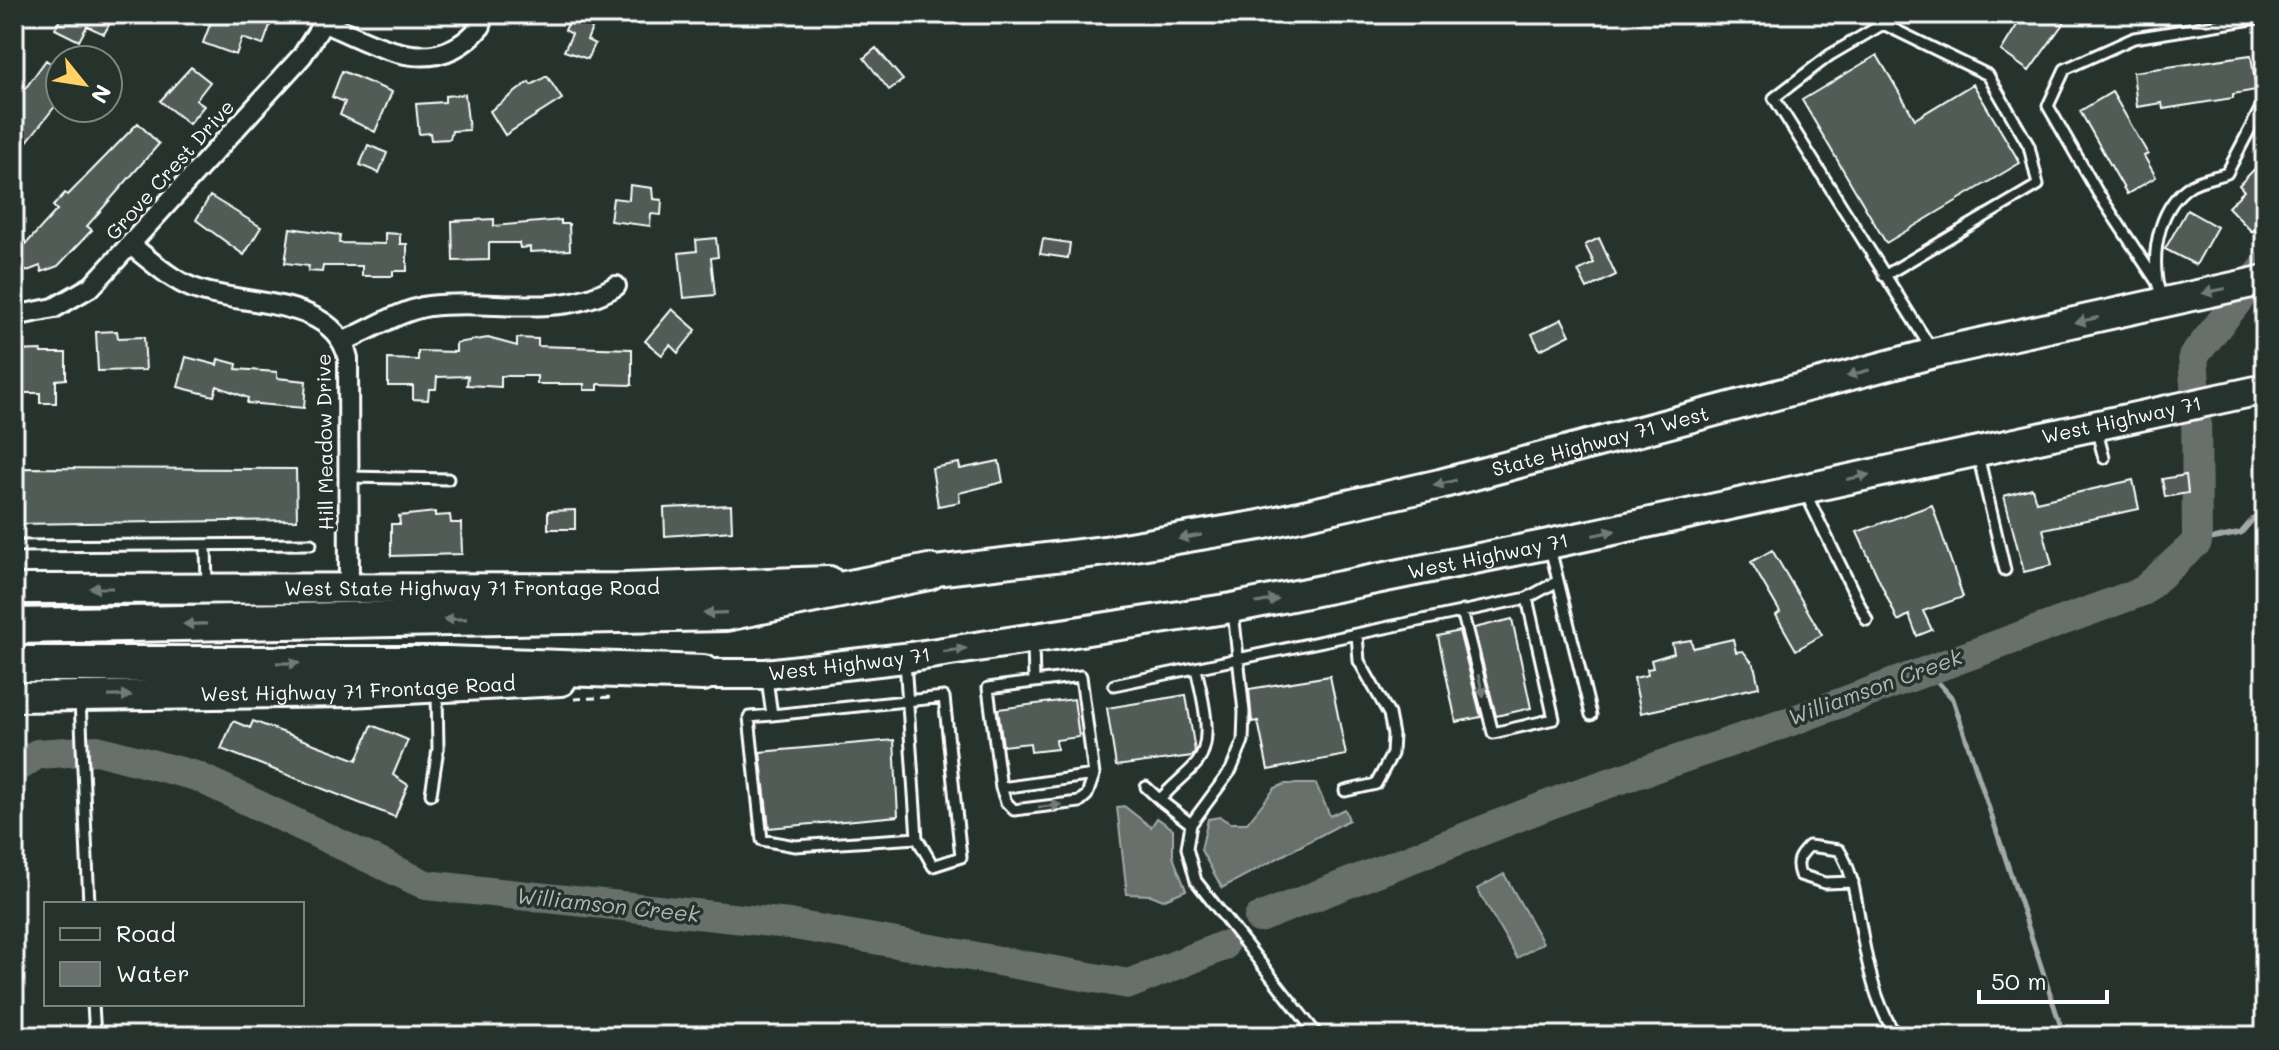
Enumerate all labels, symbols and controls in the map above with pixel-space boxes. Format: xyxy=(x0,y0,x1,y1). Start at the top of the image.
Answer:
north arrow xyxy=(44,44,124,124)
text: N xyxy=(85,80,118,109)
street label: Grove Crest Drive xyxy=(99,94,239,245)
one-way arrow xyxy=(2201,285,2226,298)
one-way arrow xyxy=(2074,314,2099,326)
street label: Hill Meadow Drive xyxy=(309,353,339,531)
one-way arrow xyxy=(1846,367,1871,379)
street label: West Highway 71 xyxy=(2039,389,2204,449)
street label: State Highway 71 West xyxy=(1489,399,1711,482)
one-way arrow xyxy=(1846,470,1871,483)
one-way arrow xyxy=(1432,477,1457,489)
street label: West Highway 71 xyxy=(1405,526,1571,584)
one-way arrow xyxy=(1592,526,1617,538)
one-way arrow xyxy=(1177,531,1202,543)
street label: West State Highway 71 Frontage Road xyxy=(284,573,660,601)
one-way arrow xyxy=(88,582,113,594)
one-way arrow xyxy=(1255,595,1280,607)
one-way arrow xyxy=(702,606,727,619)
one-way arrow xyxy=(442,612,467,625)
one-way arrow xyxy=(182,618,207,630)
street label: West Highway 71 xyxy=(767,640,932,686)
water label: Williamson Creek xyxy=(1784,641,1967,732)
one-way arrow xyxy=(942,643,967,656)
one-way arrow xyxy=(276,657,301,669)
street label: West Highway 71 Frontage Road xyxy=(200,669,516,706)
one-way arrow xyxy=(1476,674,1488,699)
one-way arrow xyxy=(108,689,133,702)
one-way arrow xyxy=(1037,799,1062,812)
water label: Williamson Creek xyxy=(515,880,702,929)
legend xyxy=(44,902,304,1006)
text: Road xyxy=(116,917,176,948)
scale bar xyxy=(1979,954,2107,1004)
text: Water xyxy=(116,957,190,988)
text: 50 m xyxy=(1991,965,2047,996)

